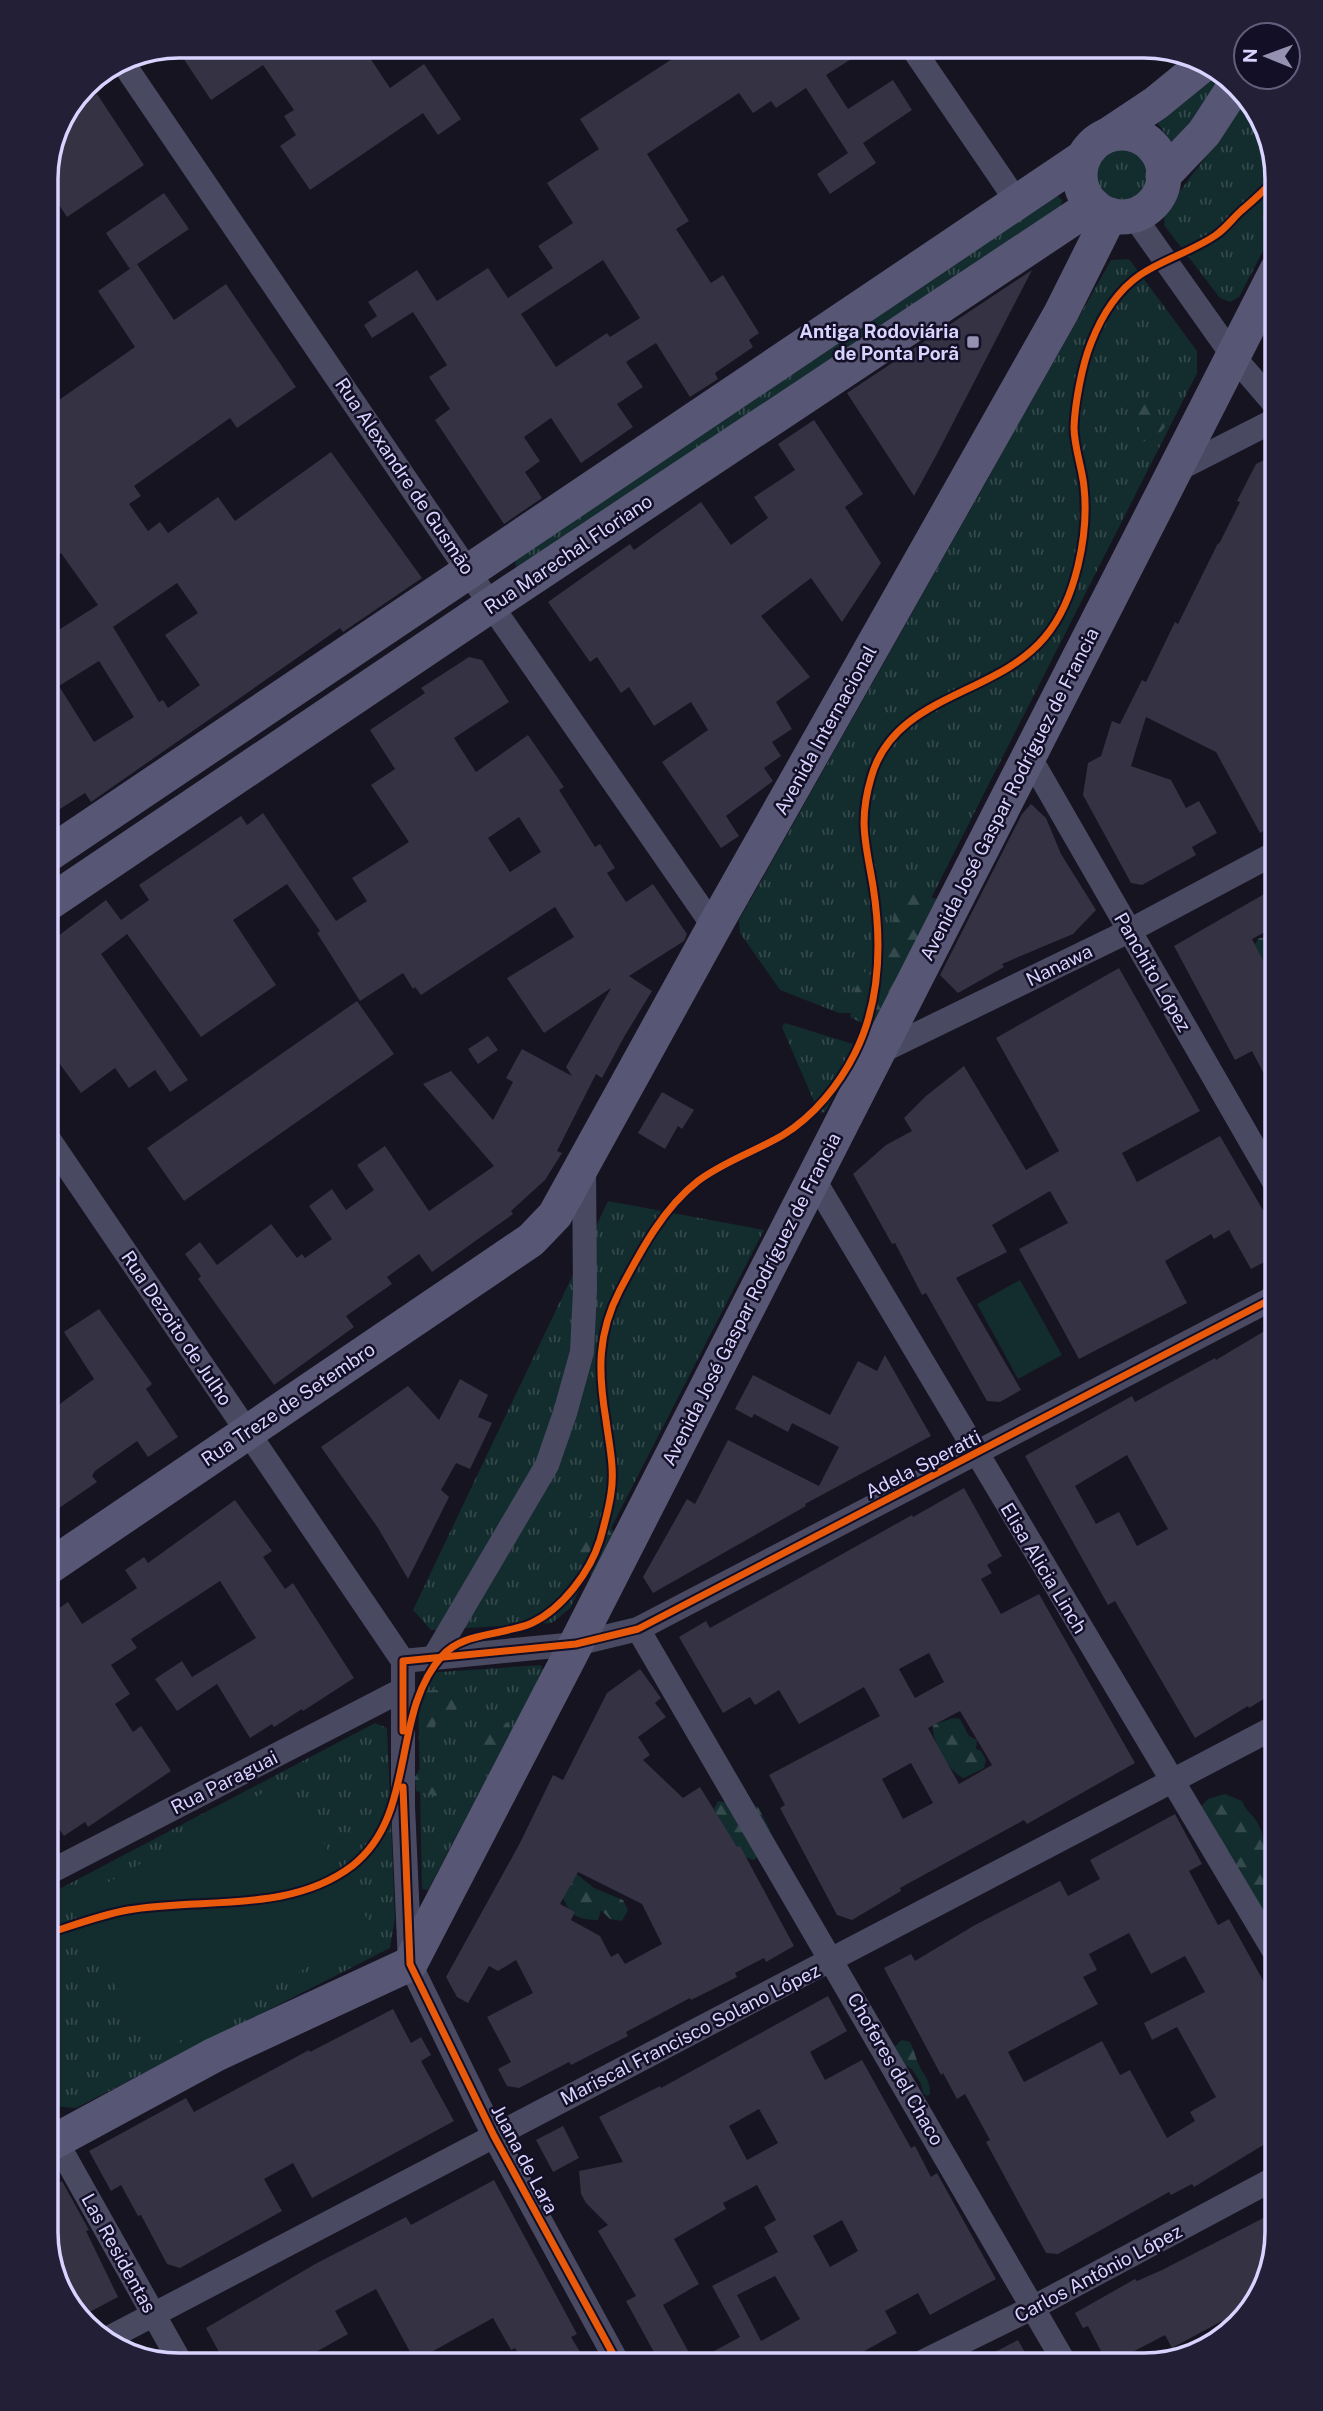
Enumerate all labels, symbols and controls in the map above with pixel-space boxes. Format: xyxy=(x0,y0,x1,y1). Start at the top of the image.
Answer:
north arrow xyxy=(1232,21,1302,91)
text: N xyxy=(1239,48,1261,63)
place label: Antiga Rodoviária de Ponta Porã xyxy=(799,320,959,364)
marker: Antiga Rodoviária de Ponta Porã xyxy=(965,334,981,350)
street label: Rua Alexandre de Gusmão xyxy=(331,374,479,578)
street label: Rua Marechal Floriano xyxy=(480,490,656,618)
street label: Avenida José Gaspar Rodríguez de Francia xyxy=(915,624,1103,964)
street label: Avenida Internacional xyxy=(769,642,881,818)
street label: Panchito López xyxy=(1110,908,1196,1036)
street label: Nanawa xyxy=(1022,940,1096,990)
street label: Avenida José Gaspar Rodríguez de Francia xyxy=(657,1129,845,1469)
street label: Rua Dezoito de Julho xyxy=(117,1247,237,1409)
street label: Rua Treze de Setembro xyxy=(197,1338,379,1470)
street label: Adela Speratti xyxy=(862,1425,984,1503)
street label: Elisa Alicia Linch xyxy=(996,1499,1092,1637)
street label: Rua Paraguai xyxy=(167,1746,281,1818)
street label: Mariscal Francisco Solano López xyxy=(557,1959,823,2109)
street label: Choferes del Chaco xyxy=(843,1989,949,2149)
street label: Juana de Lara xyxy=(487,2101,563,2217)
street label: Las Residentas xyxy=(77,2190,161,2316)
street label: Carlos Antônio López xyxy=(1011,2220,1185,2326)

